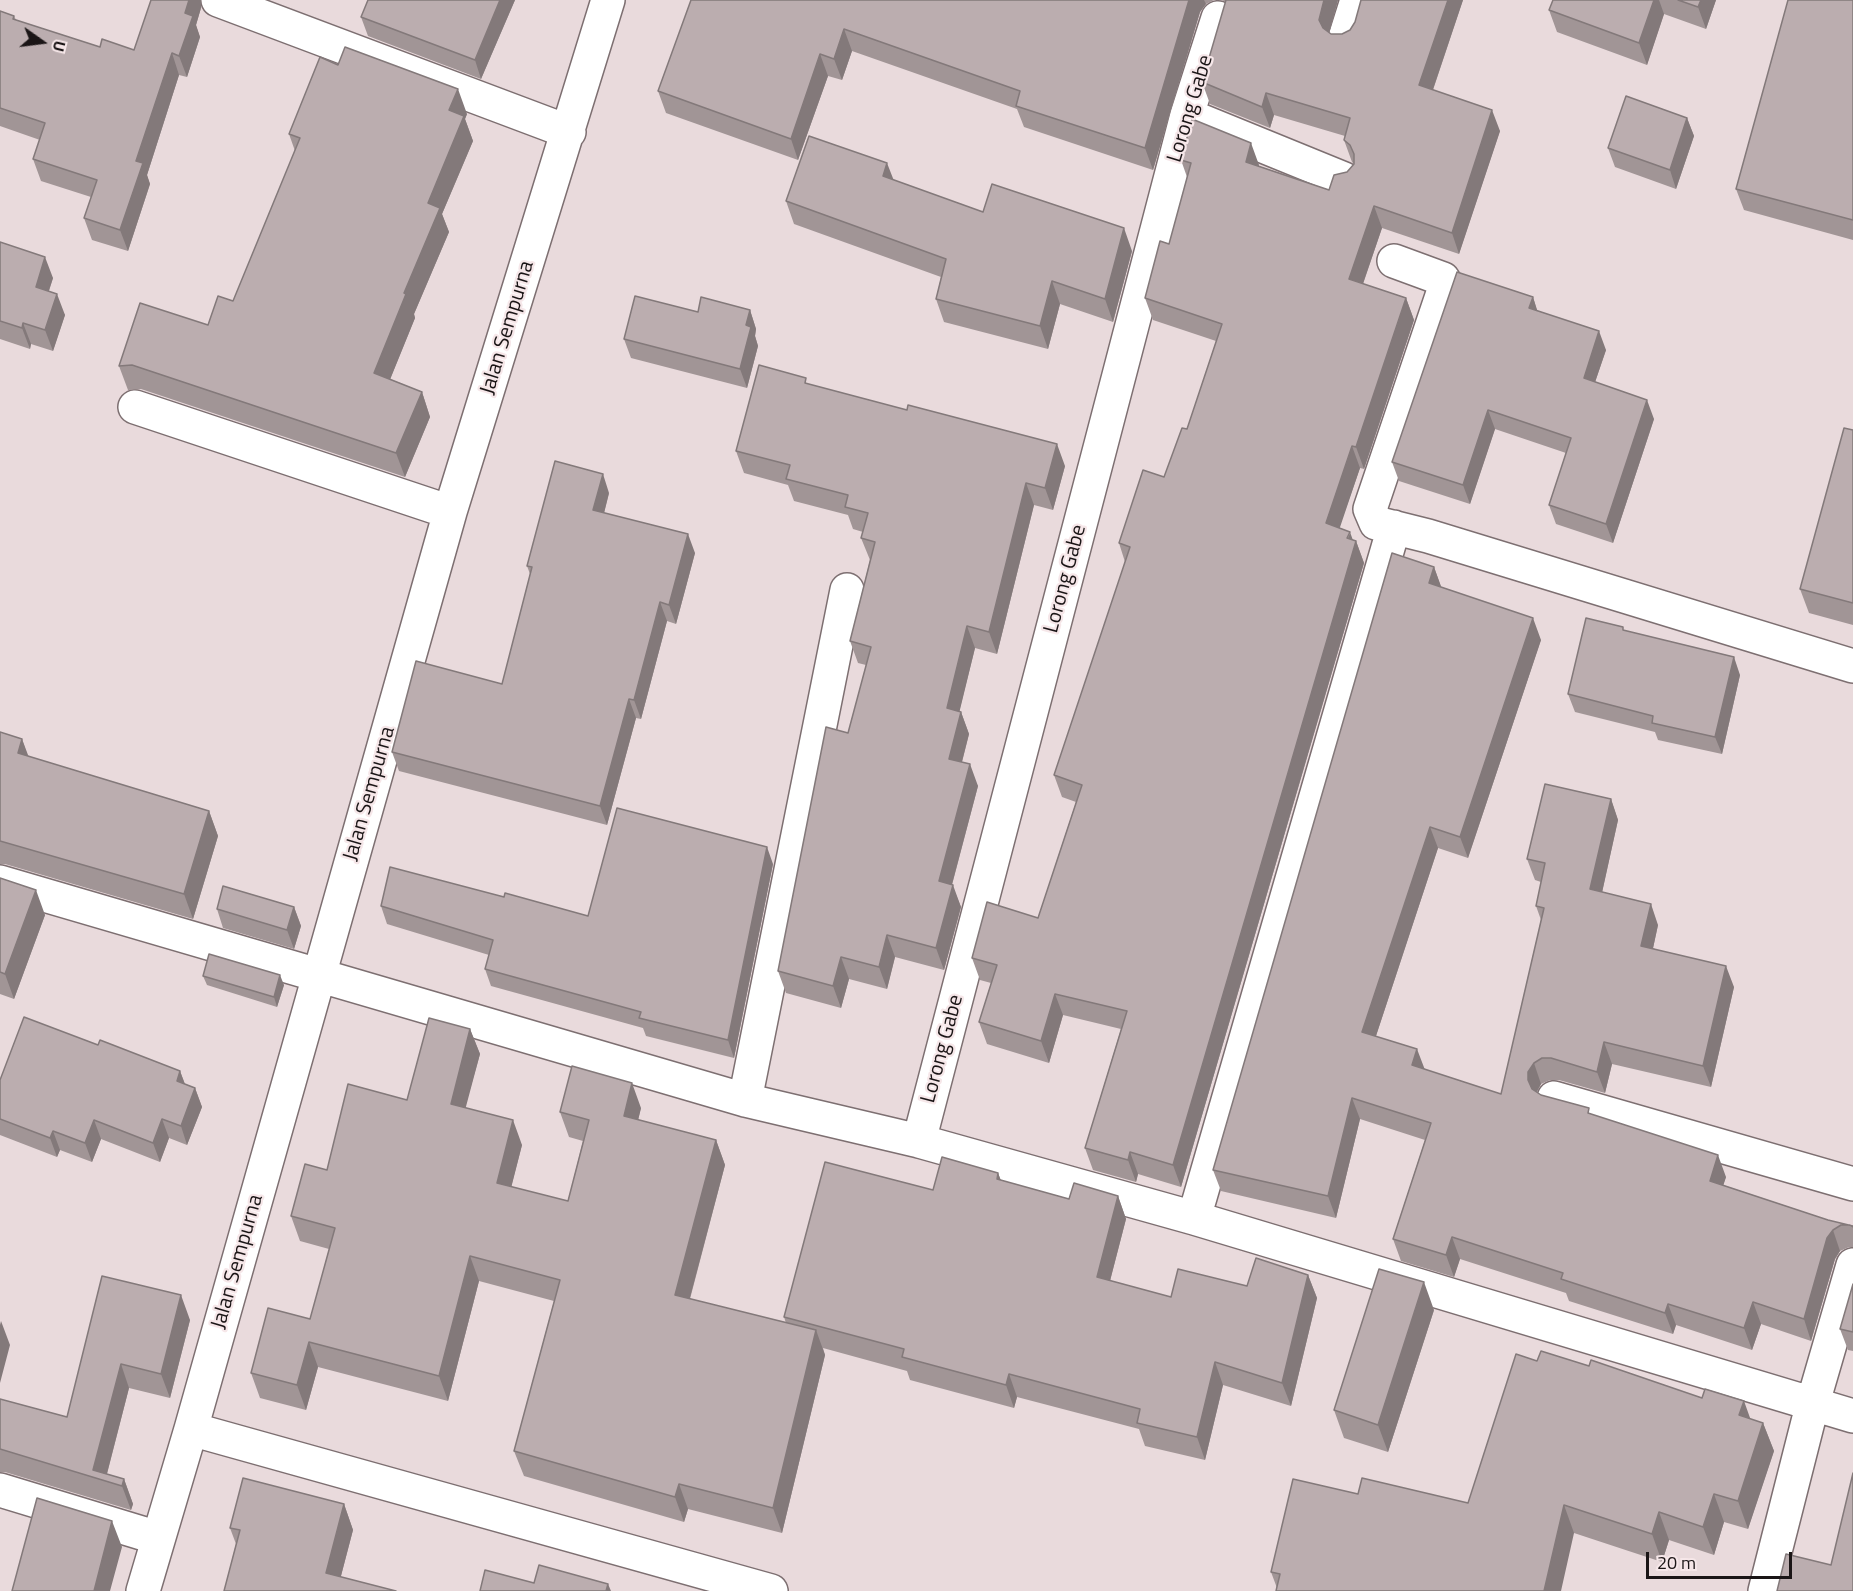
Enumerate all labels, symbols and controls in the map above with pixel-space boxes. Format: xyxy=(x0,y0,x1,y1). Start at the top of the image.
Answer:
north arrow xyxy=(12,12,72,72)
text: U xyxy=(47,38,72,54)
street label: Lorong Gabe xyxy=(1163,52,1219,166)
street label: Jalan Sempurna xyxy=(476,258,540,398)
street label: Lorong Gabe xyxy=(1039,522,1093,636)
street label: Jalan Sempurna xyxy=(339,724,401,864)
street label: Lorong Gabe xyxy=(916,992,970,1106)
street label: Jalan Sempurna xyxy=(207,1192,269,1332)
scale bar xyxy=(1649,1540,1794,1578)
text: 20 m xyxy=(1657,1549,1696,1576)

